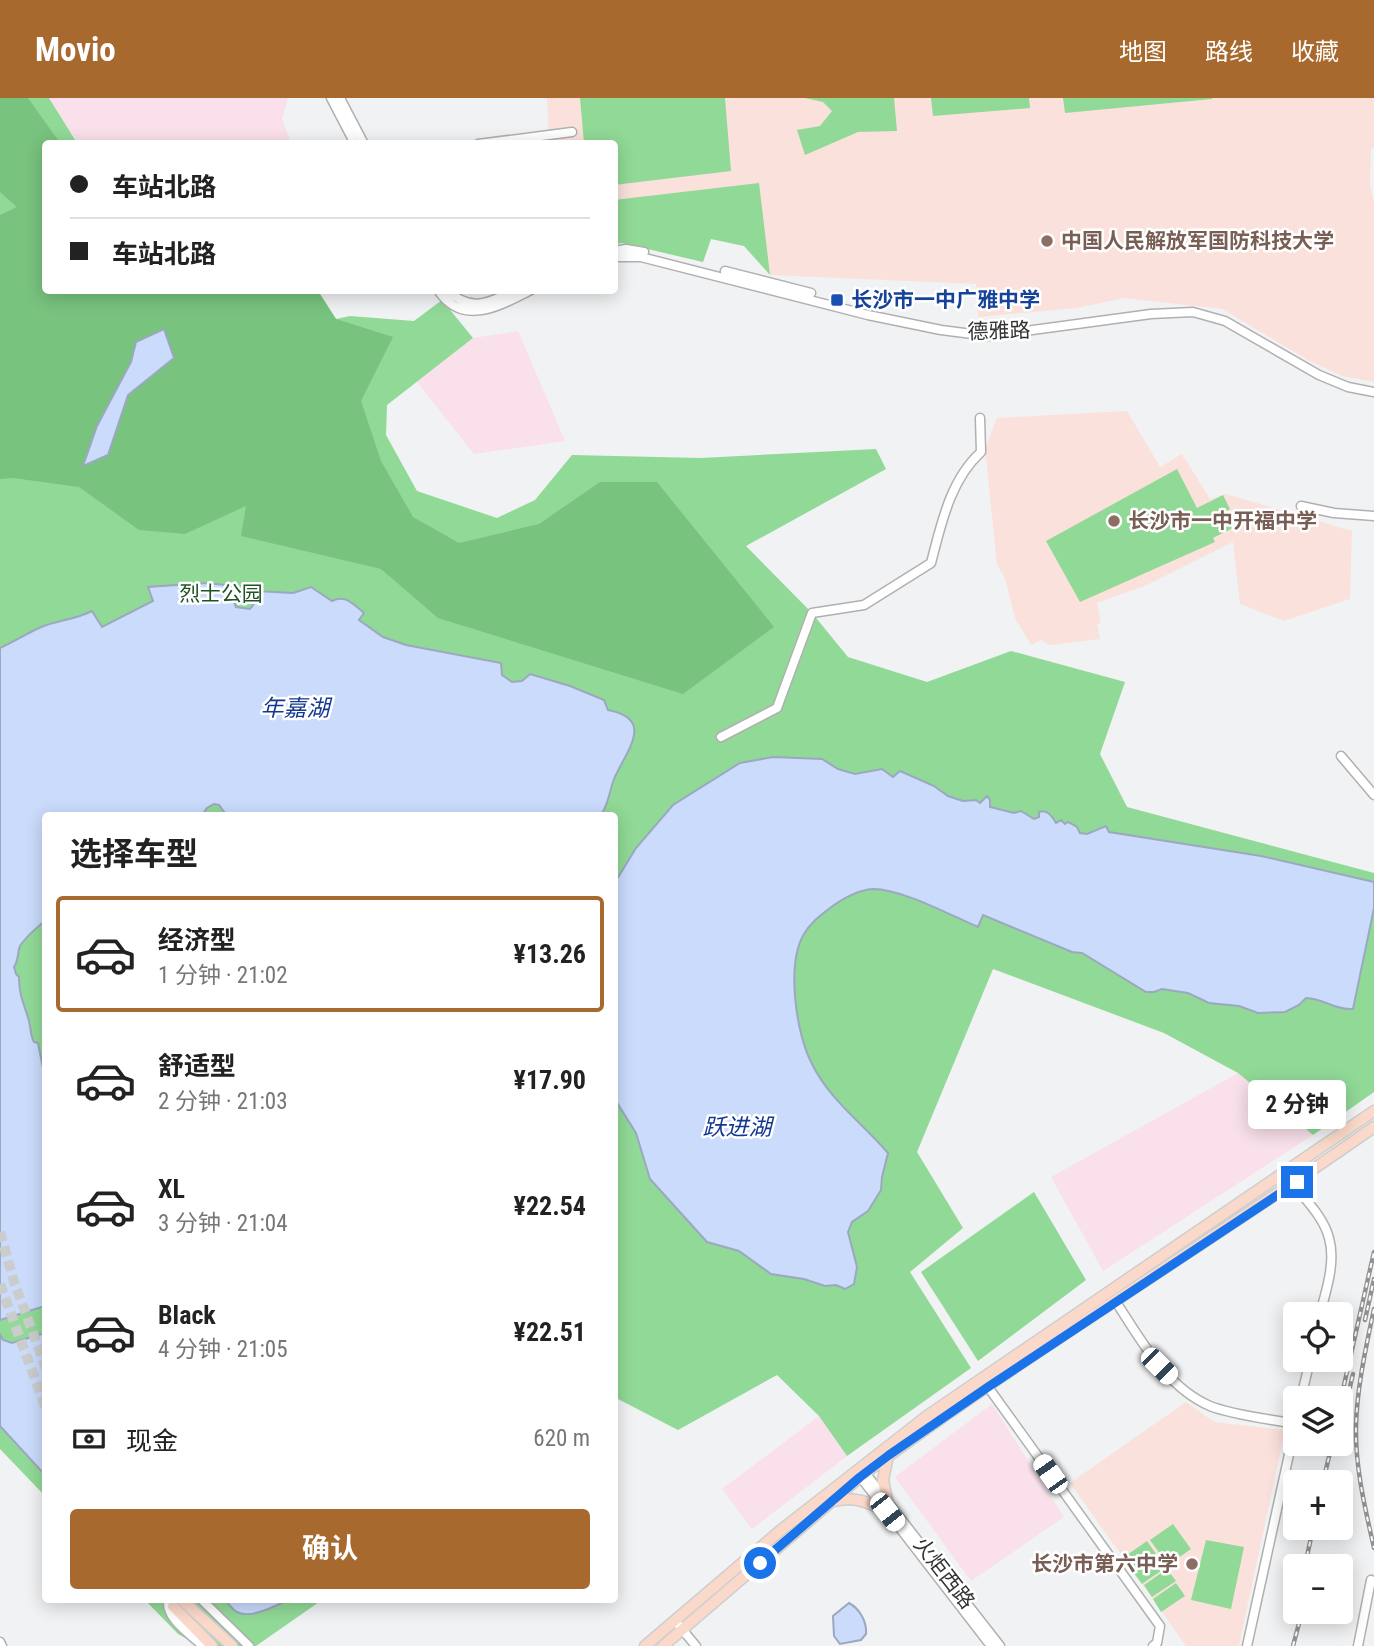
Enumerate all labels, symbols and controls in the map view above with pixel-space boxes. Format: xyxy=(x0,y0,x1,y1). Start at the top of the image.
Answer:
text: Movio xyxy=(35,30,116,69)
text: 地图 xyxy=(1119,38,1167,66)
text: 路线 xyxy=(1205,38,1253,66)
text: 收藏 xyxy=(1291,38,1339,66)
text: 车站北路 xyxy=(112,172,216,202)
place label: 中国人民解放军国防科技大学 xyxy=(1061,229,1334,253)
marker: 中国人民解放军国防科技大学 xyxy=(1039,233,1055,249)
text: 车站北路 xyxy=(112,239,216,269)
place label: 长沙市一中广雅中学 xyxy=(851,288,1040,312)
marker: 长沙市一中广雅中学 xyxy=(829,292,845,308)
street label: 德雅路 xyxy=(967,318,1031,344)
place label: 长沙市一中开福中学 xyxy=(1128,509,1317,533)
marker: 长沙市一中开福中学 xyxy=(1106,513,1122,529)
park label: 烈士公园 xyxy=(179,582,263,606)
water label: 年嘉湖 xyxy=(261,695,333,722)
text: 选择车型 xyxy=(70,835,198,873)
icon: car xyxy=(74,923,137,986)
text: 经济型 xyxy=(158,925,236,955)
text: ¥13.26 xyxy=(514,939,586,969)
text: 1 分钟 · 21:02 xyxy=(158,962,288,989)
icon: car xyxy=(74,1049,137,1112)
text: 舒适型 xyxy=(158,1051,236,1081)
text: ¥17.90 xyxy=(514,1065,586,1095)
callout: 2 分钟 xyxy=(1248,1080,1346,1130)
text: 2 分钟 · 21:03 xyxy=(158,1088,288,1115)
text: 2 分钟 xyxy=(1266,1091,1328,1118)
water label: 跃进湖 xyxy=(703,1114,775,1141)
route end xyxy=(1281,1166,1313,1198)
text: XL xyxy=(158,1174,185,1204)
icon: car xyxy=(74,1175,137,1238)
text: ¥22.54 xyxy=(514,1191,586,1221)
text: 3 分钟 · 21:04 xyxy=(158,1210,288,1237)
text: Black xyxy=(158,1300,216,1330)
icon: car xyxy=(74,1301,137,1364)
map controls xyxy=(1283,1302,1353,1624)
button: locate xyxy=(1283,1302,1353,1372)
text: ¥22.51 xyxy=(514,1317,586,1347)
text: 4 分钟 · 21:05 xyxy=(158,1336,288,1363)
car xyxy=(1137,1344,1182,1388)
button: layers xyxy=(1283,1386,1353,1456)
icon: cash xyxy=(70,1420,108,1458)
text: 620 m xyxy=(533,1425,590,1452)
text: 现金 xyxy=(126,1426,178,1456)
car xyxy=(1030,1451,1071,1497)
button: + xyxy=(1283,1470,1353,1540)
car xyxy=(866,1489,909,1535)
button: 确认 xyxy=(70,1509,590,1589)
street label: 火炬西路 xyxy=(909,1533,979,1613)
route start xyxy=(744,1547,776,1579)
place label: 长沙市第六中学 xyxy=(1031,1552,1178,1576)
button: − xyxy=(1283,1554,1353,1624)
marker: 长沙市第六中学 xyxy=(1184,1556,1200,1572)

